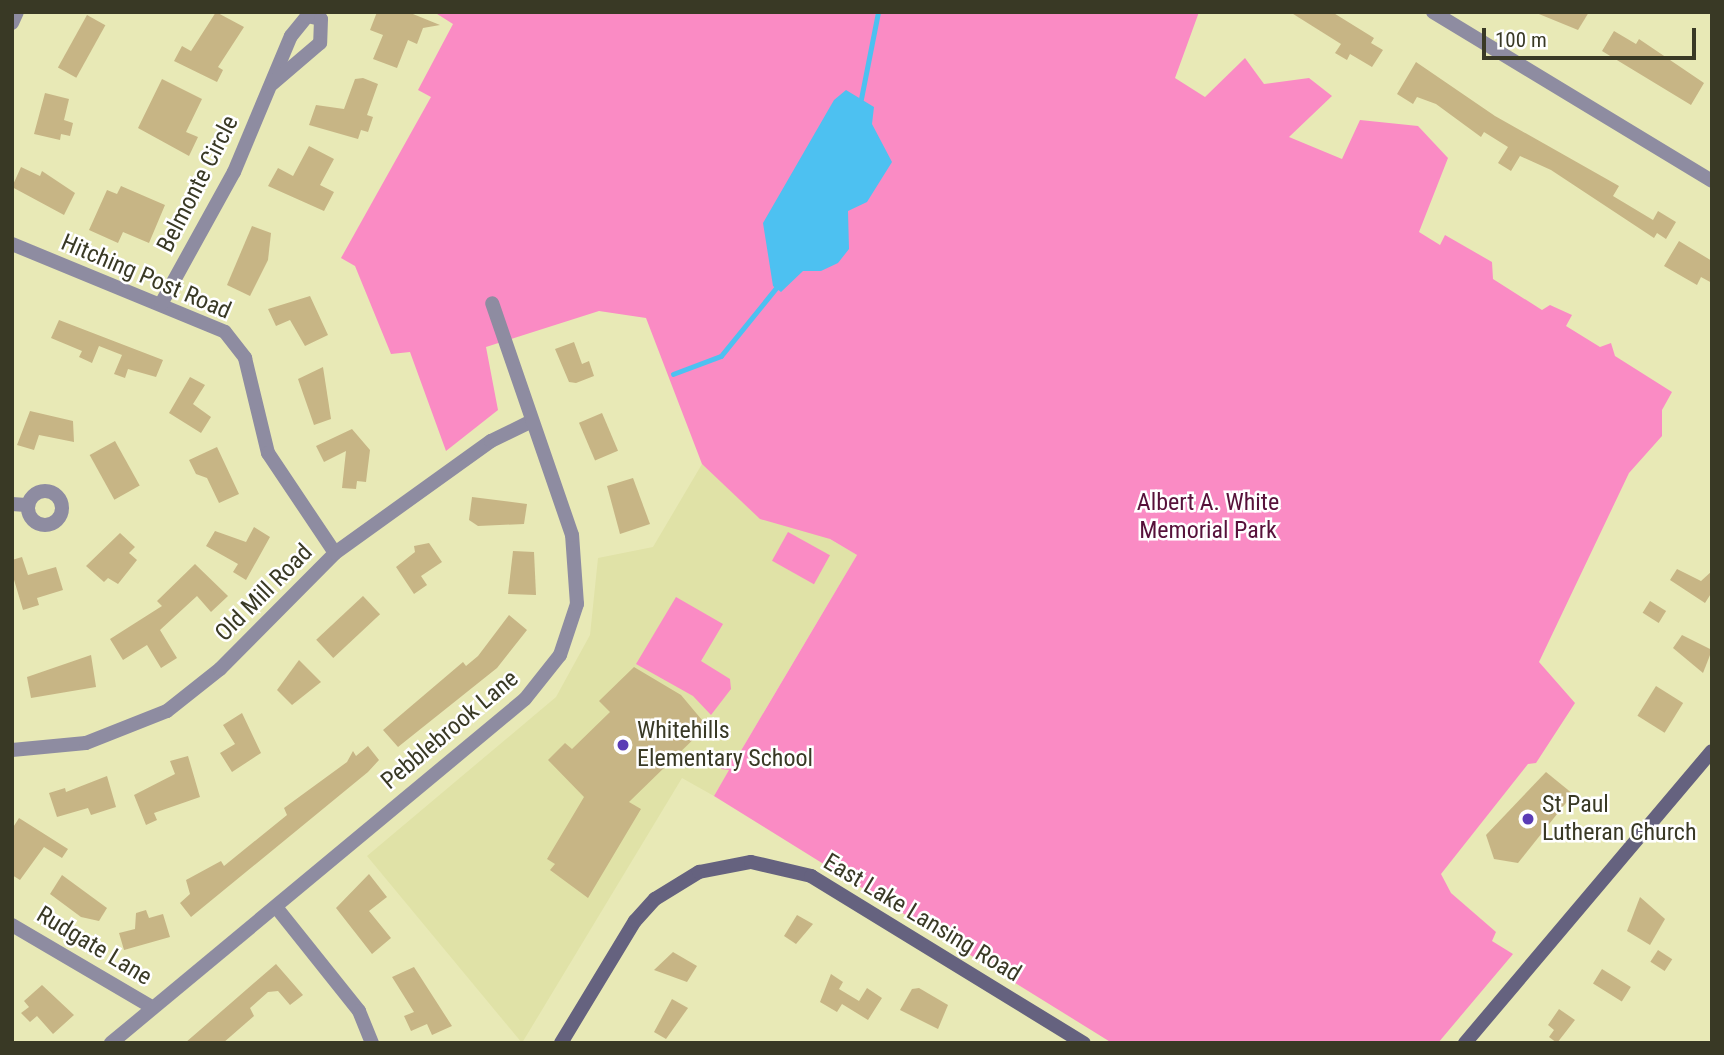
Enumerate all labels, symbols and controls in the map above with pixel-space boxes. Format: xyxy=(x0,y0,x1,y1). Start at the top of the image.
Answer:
scale bar xyxy=(1486,14,1700,58)
text: 100 m xyxy=(1495,28,1547,52)
street label: Belmonte Circle xyxy=(151,111,245,257)
street label: Hitching Post Road xyxy=(57,228,235,326)
park label: Albert A. White Memorial Park xyxy=(1137,489,1279,545)
street label: Old Mill Road xyxy=(209,538,319,648)
street label: Pebblebrook Lane xyxy=(376,664,524,796)
place label: Whitehills Elementary School xyxy=(637,717,813,773)
marker: Whitehills Elementary School xyxy=(615,737,631,753)
place label: St Paul Lutheran Church xyxy=(1542,791,1696,847)
marker: St Paul Lutheran Church xyxy=(1520,811,1536,827)
street label: East Lake Lansing Road xyxy=(818,848,1026,988)
street label: Rudgate Lane xyxy=(31,900,157,992)

